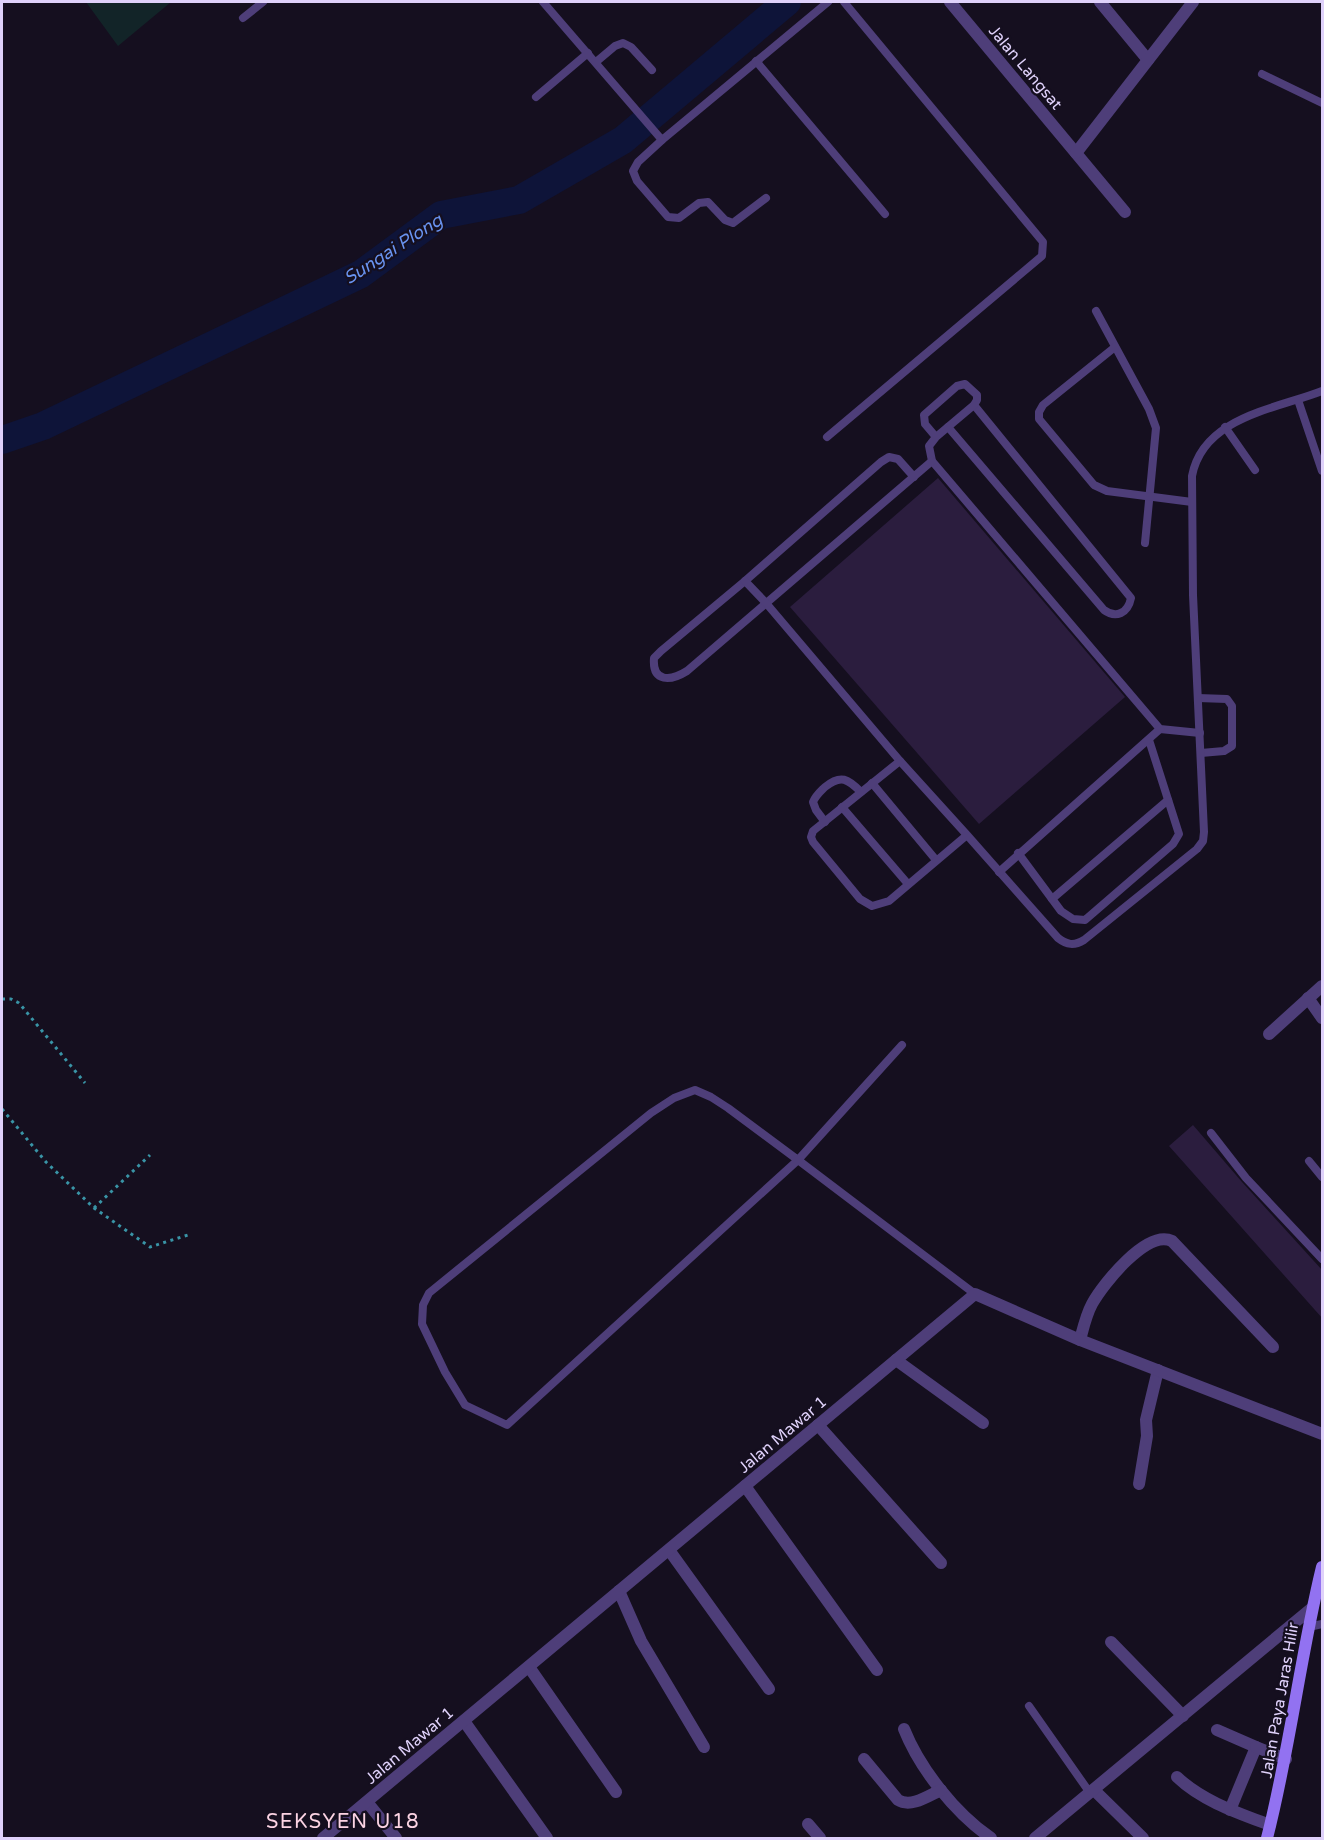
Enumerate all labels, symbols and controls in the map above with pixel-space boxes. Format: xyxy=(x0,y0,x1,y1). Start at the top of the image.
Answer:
street label: Jalan Langsat xyxy=(984,21,1066,114)
water label: Sungai Plong xyxy=(340,208,448,289)
street label: Jalan Mawar 1 xyxy=(734,1392,831,1478)
street label: Jalan Paya Jaras Hilir xyxy=(1256,1620,1304,1780)
street label: Jalan Mawar 1 xyxy=(361,1703,458,1789)
district label: SEKSYEN U18 xyxy=(266,1810,420,1834)

